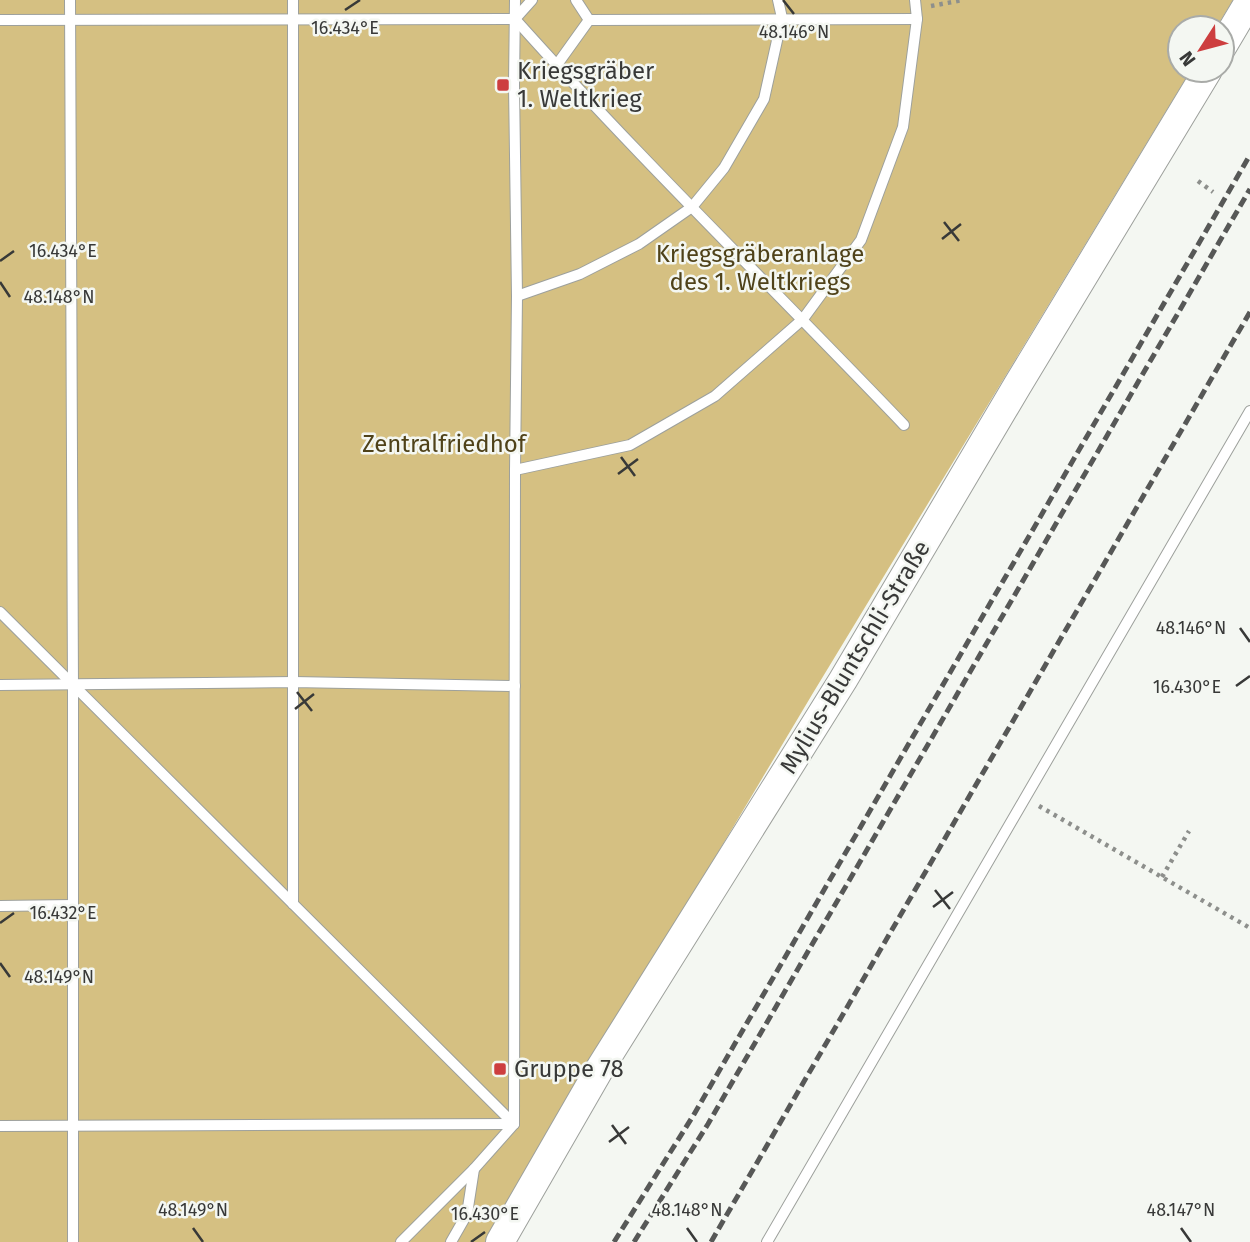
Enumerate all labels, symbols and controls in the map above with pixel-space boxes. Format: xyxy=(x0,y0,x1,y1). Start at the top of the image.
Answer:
north arrow xyxy=(1166,14,1236,84)
text: 16.434°E xyxy=(311,17,379,39)
text: 48.146°N xyxy=(759,21,829,43)
text: N xyxy=(1175,47,1201,71)
place label: Kriegsgräber 1. Weltkrieg xyxy=(517,57,655,113)
marker: Kriegsgräber 1. Weltkrieg xyxy=(495,77,511,93)
text: 16.434°E xyxy=(29,240,97,262)
park label: Kriegsgräberanlage des 1. Weltkriegs xyxy=(656,240,864,296)
text: 48.148°N xyxy=(23,286,95,308)
park label: Zentralfriedhof xyxy=(362,430,528,458)
street label: Mylius-Bluntschli-Straße xyxy=(774,535,936,779)
text: 48.146°N xyxy=(1156,617,1226,639)
text: 16.430°E xyxy=(1153,676,1221,698)
text: 16.432°E xyxy=(29,902,97,924)
text: 48.149°N xyxy=(24,966,94,988)
place label: Gruppe 78 xyxy=(514,1055,624,1083)
marker: Gruppe 78 xyxy=(492,1061,508,1077)
text: 48.149°N xyxy=(158,1199,228,1221)
text: 48.148°N xyxy=(651,1199,723,1221)
text: 48.147°N xyxy=(1147,1199,1215,1221)
text: 16.430°E xyxy=(451,1203,519,1225)

